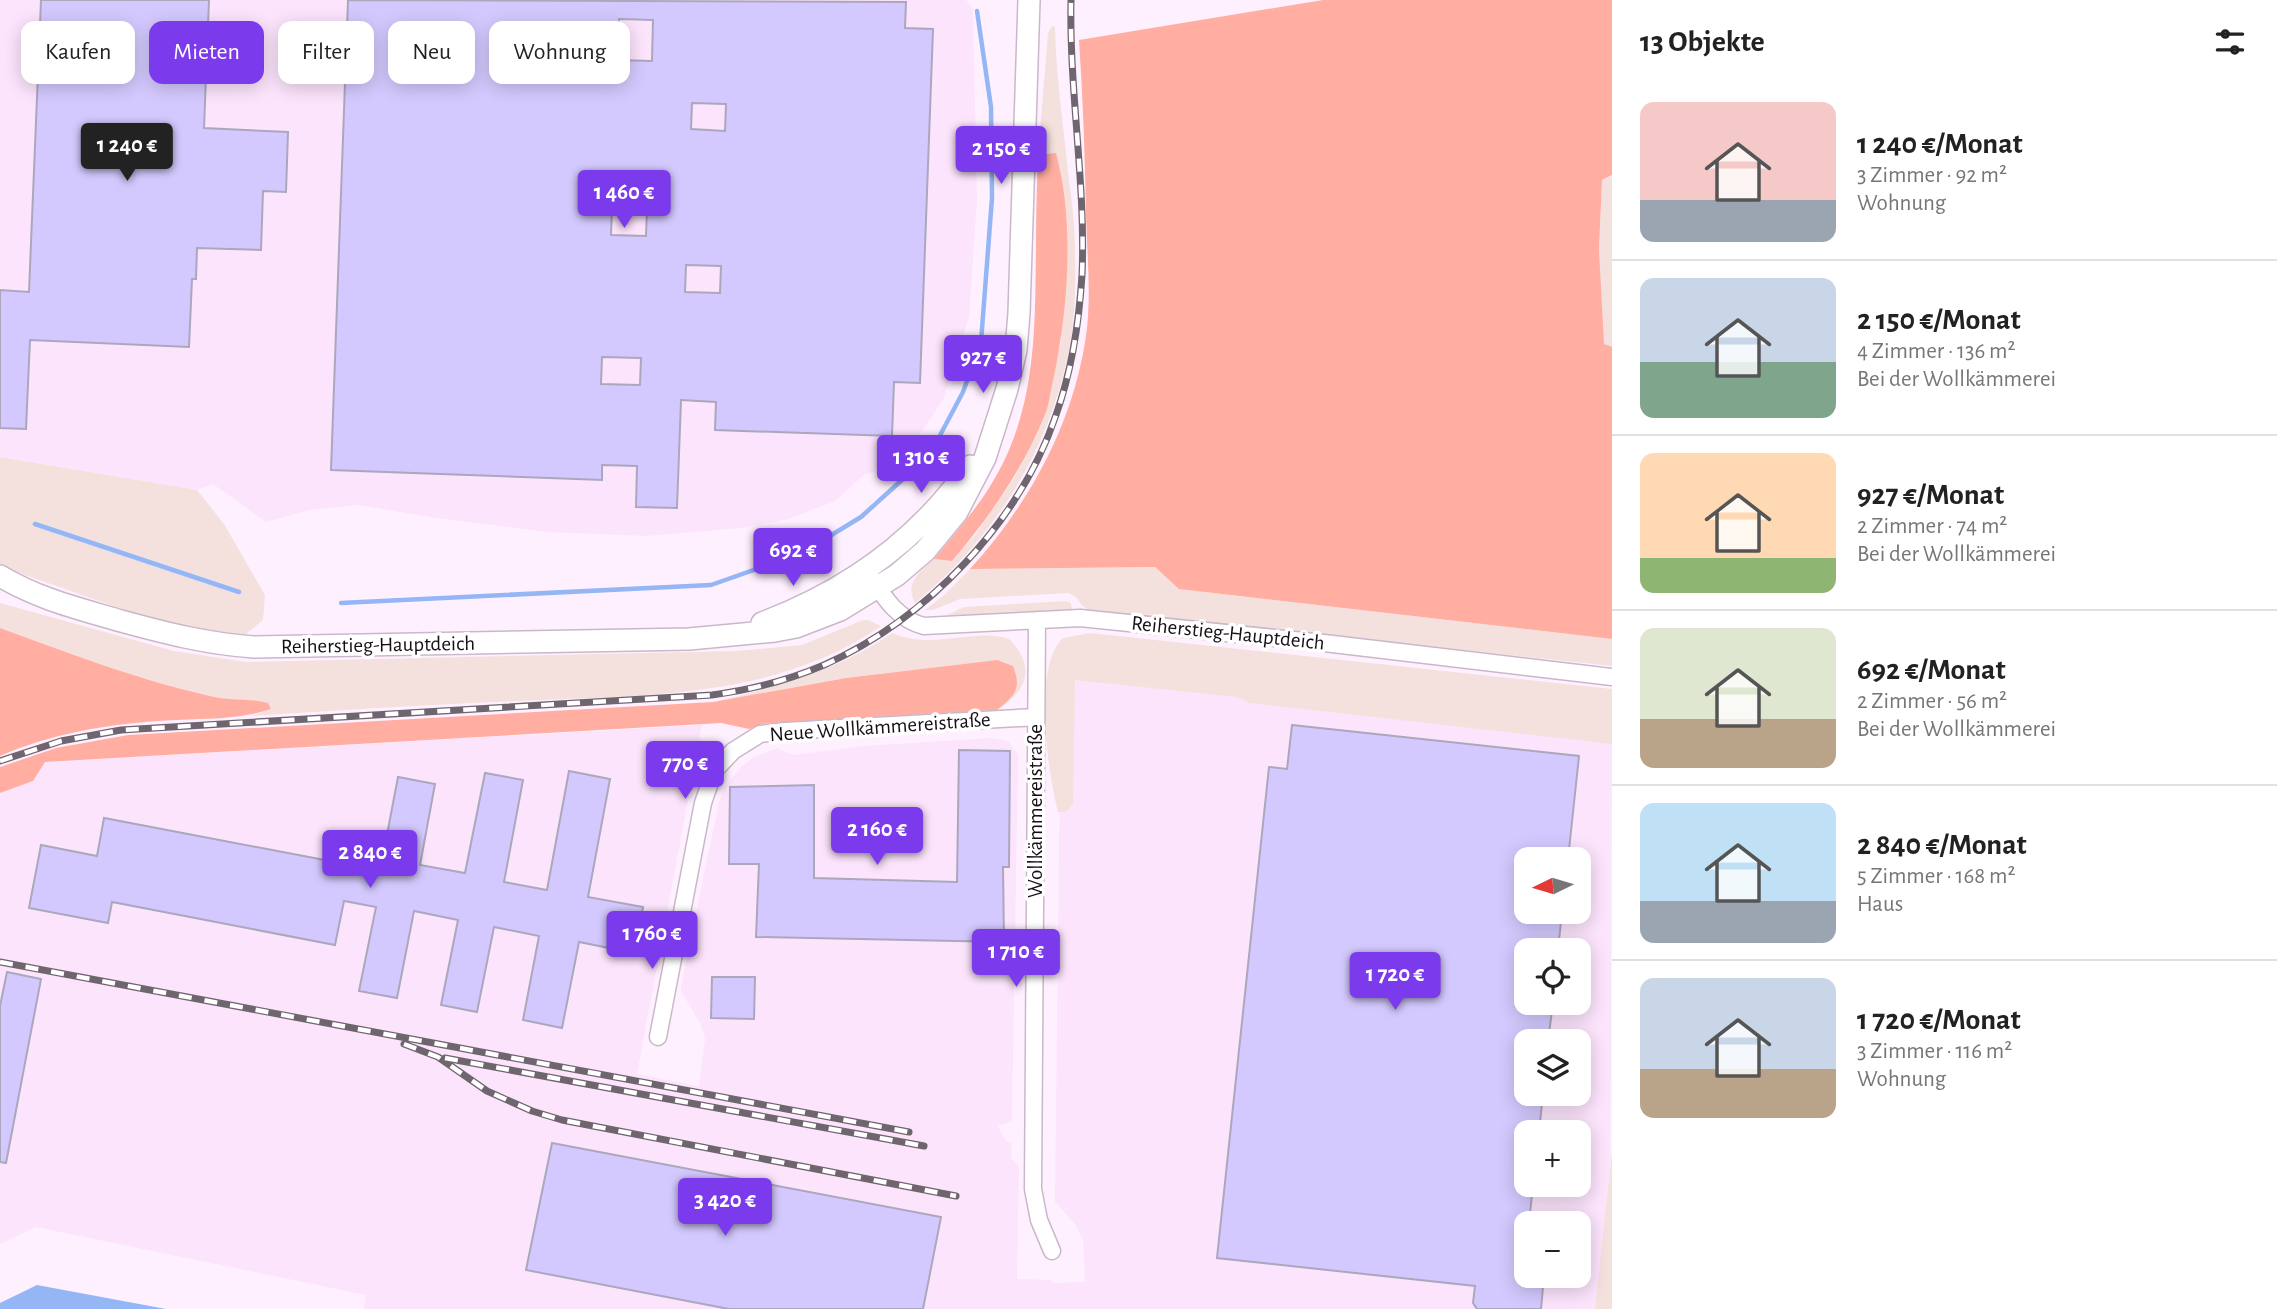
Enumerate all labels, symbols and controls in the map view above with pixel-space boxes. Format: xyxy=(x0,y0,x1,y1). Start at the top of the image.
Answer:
chip: Kaufen xyxy=(21,21,135,84)
chip: Mieten xyxy=(149,21,264,84)
chip: Filter xyxy=(278,21,374,84)
chip: Neu xyxy=(388,21,475,84)
chip: Wohnung xyxy=(489,21,630,84)
icon: filters xyxy=(2211,23,2249,61)
text: 13 Objekte xyxy=(1640,27,1765,57)
pin: 1 240 € xyxy=(62,124,192,183)
pin: 2 150 € xyxy=(936,127,1066,186)
text: 1 240 €/Monat xyxy=(1857,129,2023,159)
icon: home xyxy=(1696,130,1780,214)
text: 1 240 € xyxy=(97,134,157,157)
text: 2 150 € xyxy=(972,137,1030,160)
text: 3 Zimmer · 92 m² xyxy=(1857,164,2007,187)
pin: 1 460 € xyxy=(559,170,689,230)
text: 1 460 € xyxy=(594,181,654,204)
text: Wohnung xyxy=(1857,192,1946,215)
text: 2 150 €/Monat xyxy=(1857,305,2021,335)
icon: home xyxy=(1696,306,1780,390)
pin: 927 € xyxy=(934,336,1032,395)
text: 4 Zimmer · 136 m² xyxy=(1857,340,2015,363)
text: 927 € xyxy=(960,346,1006,369)
text: Bei der Wollkämmerei xyxy=(1857,368,2056,391)
pin: 1 310 € xyxy=(856,435,986,495)
text: 1 310 € xyxy=(893,446,949,469)
text: 927 €/Monat xyxy=(1857,480,2004,510)
icon: home xyxy=(1696,481,1780,565)
text: 2 Zimmer · 74 m² xyxy=(1857,515,2007,538)
pin: 692 € xyxy=(744,528,842,588)
text: 692 € xyxy=(769,539,817,562)
text: Bei der Wollkämmerei xyxy=(1857,543,2056,566)
street label: Reiherstieg-Hauptdeich xyxy=(1130,612,1326,654)
street label: Reiherstieg-Hauptdeich xyxy=(281,633,475,657)
text: 692 €/Monat xyxy=(1857,655,2006,685)
icon: home xyxy=(1696,656,1780,740)
text: 2 Zimmer · 56 m² xyxy=(1857,690,2007,713)
street label: Neue Wollkämmereistraße xyxy=(769,709,991,745)
text: Bei der Wollkämmerei xyxy=(1857,718,2056,741)
street label: Wollkämmereistraße xyxy=(1025,724,1046,898)
pin: 770 € xyxy=(636,742,734,801)
text: 770 € xyxy=(662,752,708,775)
pin: 2 160 € xyxy=(812,808,942,867)
text: 2 160 € xyxy=(847,818,907,841)
pin: 2 840 € xyxy=(305,830,435,890)
text: 2 840 €/Monat xyxy=(1857,830,2027,860)
icon: home xyxy=(1696,831,1780,915)
text: 2 840 € xyxy=(338,841,402,864)
north arrow xyxy=(1514,847,1591,924)
map controls xyxy=(1514,847,1591,1288)
text: 5 Zimmer · 168 m² xyxy=(1857,865,2015,888)
text: Haus xyxy=(1857,893,1903,916)
pin: 1 760 € xyxy=(587,912,717,971)
text: 1 760 € xyxy=(623,922,682,945)
pin: 1 710 € xyxy=(951,930,1081,989)
button: locate xyxy=(1514,938,1591,1015)
text: 1 710 € xyxy=(988,940,1044,963)
pin: 1 720 € xyxy=(1330,953,1460,1012)
text: 1 720 € xyxy=(1366,963,1424,986)
text: 1 720 €/Monat xyxy=(1857,1005,2021,1035)
icon: home xyxy=(1696,1006,1780,1090)
button: layers xyxy=(1514,1029,1591,1106)
text: 3 Zimmer · 116 m² xyxy=(1857,1040,2012,1063)
text: Wohnung xyxy=(1857,1068,1946,1091)
button: + xyxy=(1514,1120,1591,1197)
pin: 3 420 € xyxy=(660,1178,790,1238)
text: 3 420 € xyxy=(694,1189,756,1212)
button: − xyxy=(1514,1211,1591,1288)

